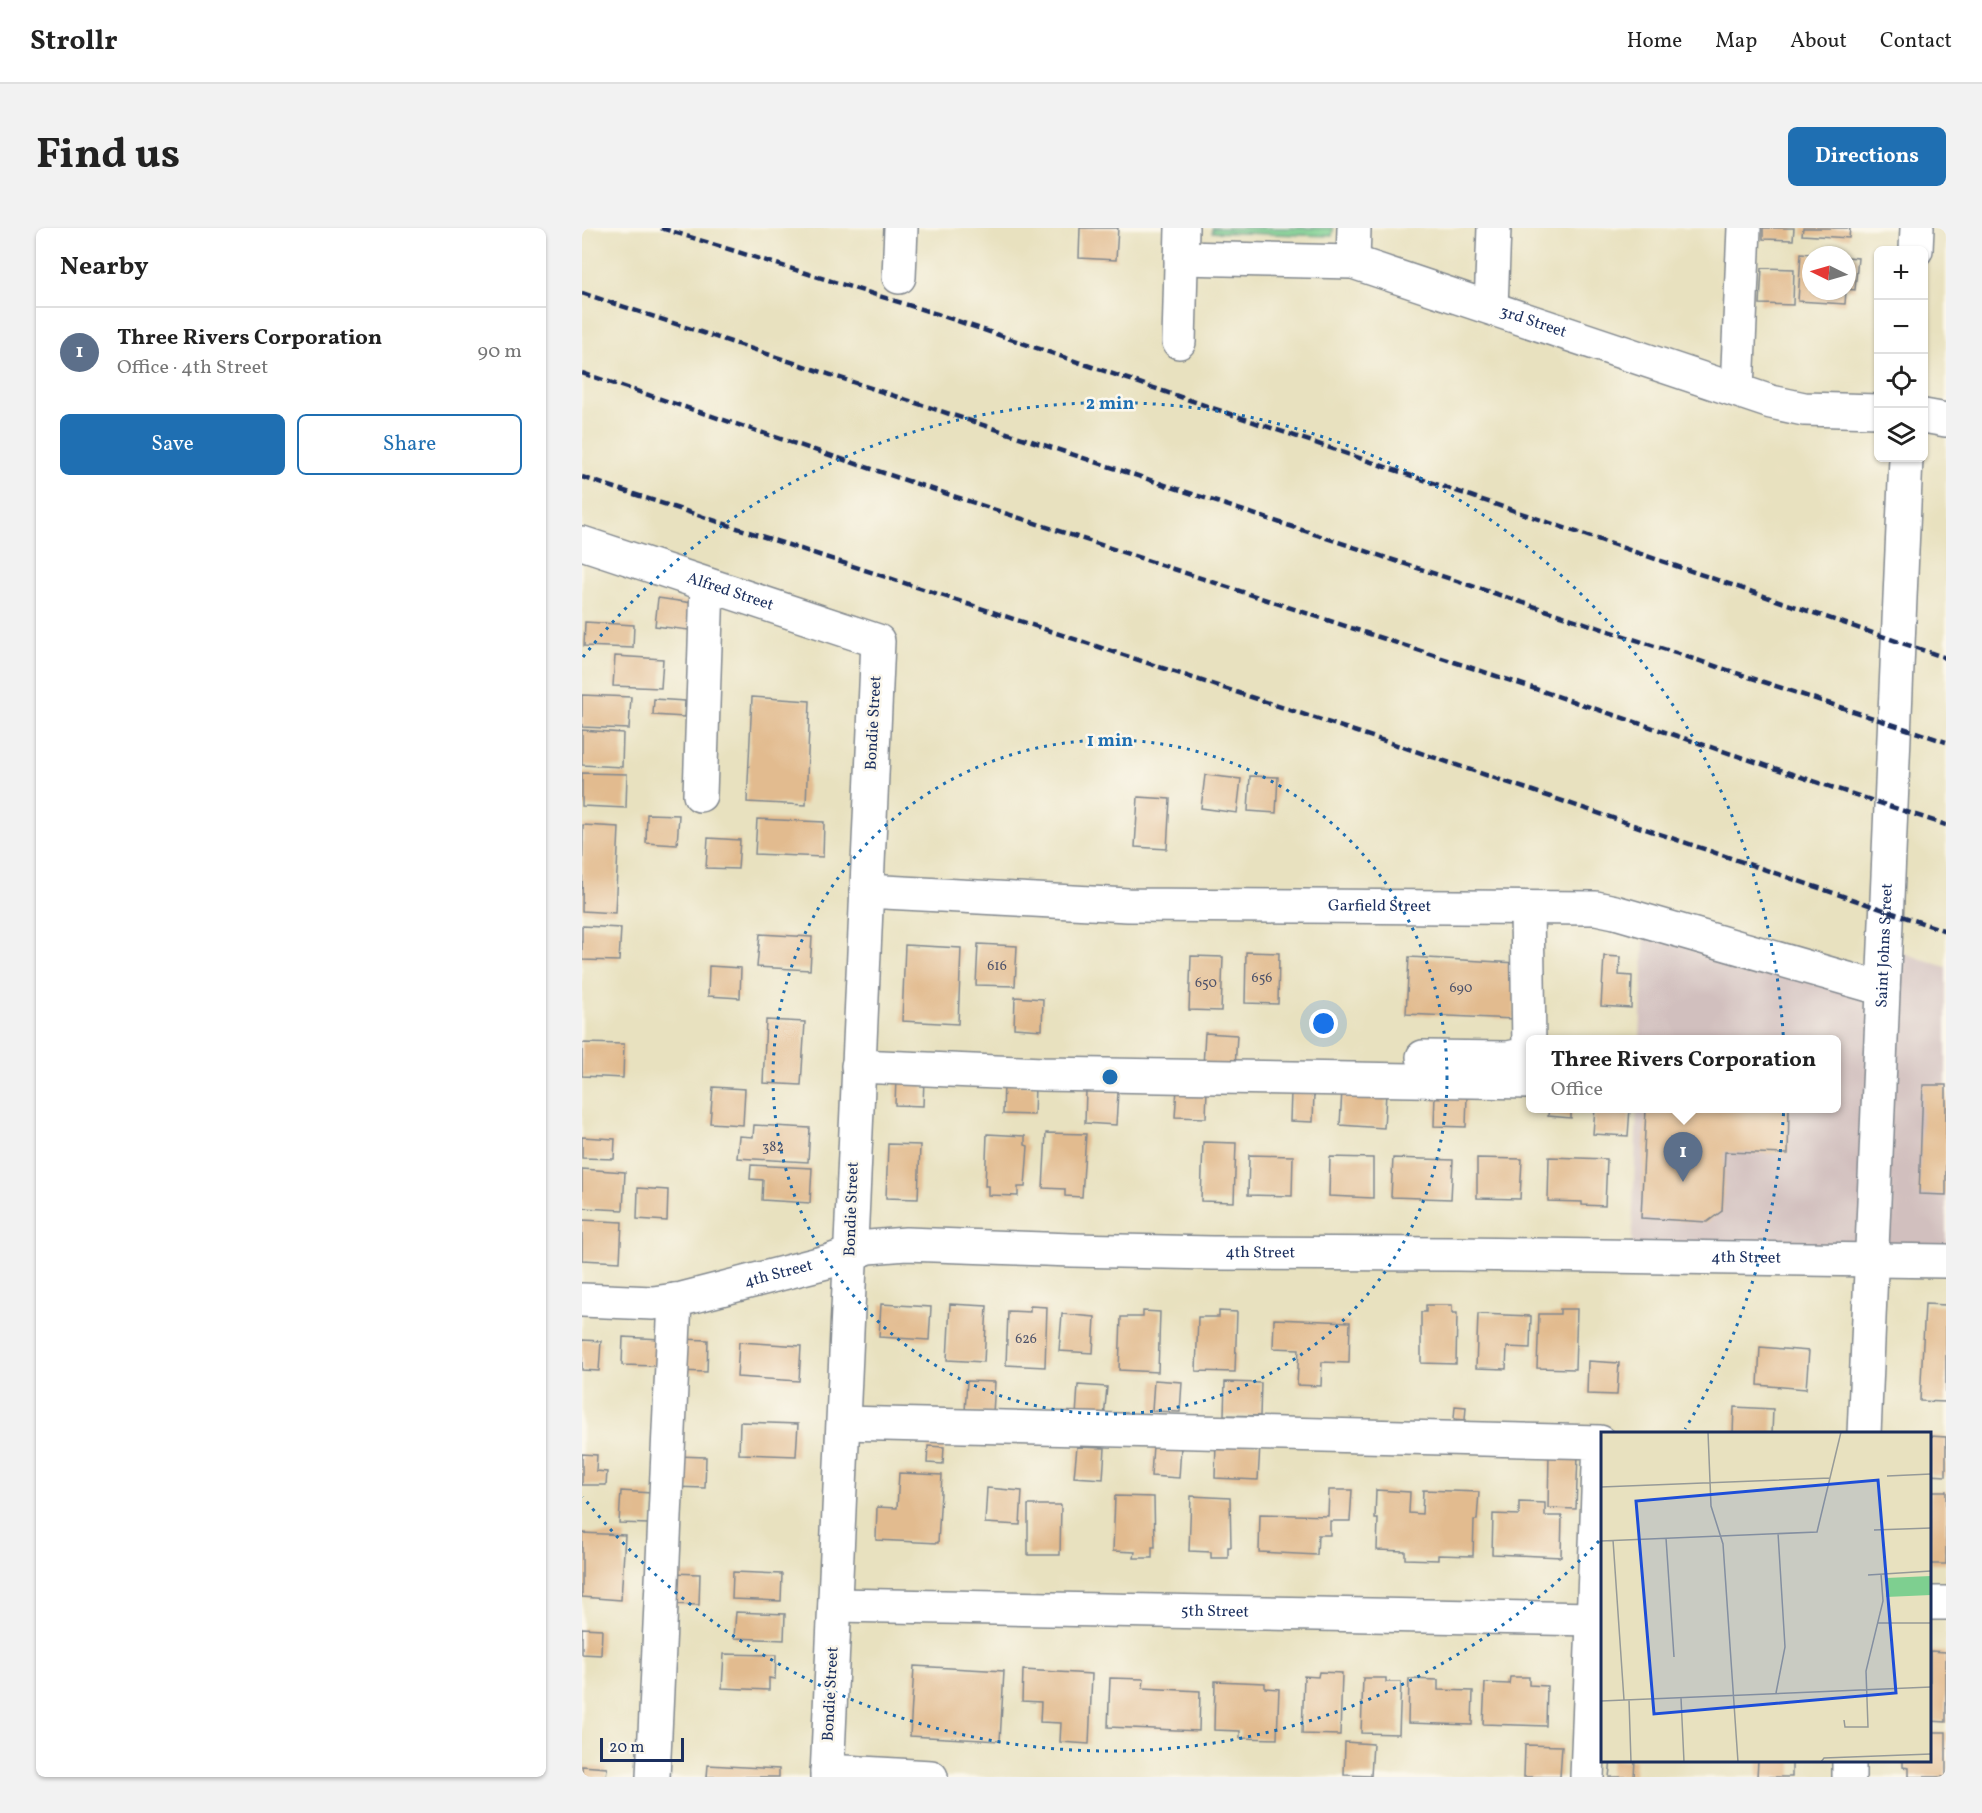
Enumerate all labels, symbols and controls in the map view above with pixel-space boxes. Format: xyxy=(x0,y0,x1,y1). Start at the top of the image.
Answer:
text: Strollr xyxy=(30,22,118,61)
text: Home xyxy=(1627,27,1682,56)
text: Map xyxy=(1715,27,1757,56)
text: About xyxy=(1790,27,1847,56)
text: Contact xyxy=(1880,27,1952,56)
text: Find us xyxy=(36,127,180,186)
button: Directions xyxy=(1788,127,1946,186)
north arrow xyxy=(1802,246,1856,300)
map controls xyxy=(1874,246,1928,462)
button: + xyxy=(1874,246,1928,300)
text: Nearby xyxy=(60,249,149,285)
button: − xyxy=(1874,300,1928,354)
street label: 3rd Street xyxy=(1497,301,1570,344)
text: Three Rivers Corporation xyxy=(117,323,382,354)
text: 1 xyxy=(75,338,84,366)
text: 90 m xyxy=(478,338,522,366)
text: Office · 4th Street xyxy=(117,354,268,382)
button: locate xyxy=(1874,354,1928,408)
text: 2 min xyxy=(1086,392,1134,417)
button: layers xyxy=(1874,408,1928,462)
button: Save xyxy=(60,414,285,475)
button: Share xyxy=(297,414,522,475)
street label: Alfred Street xyxy=(684,567,777,617)
street label: Bondie Street xyxy=(861,675,887,771)
text: 1 min xyxy=(1087,729,1133,754)
street label: Saint Johns Street xyxy=(1871,882,1899,1008)
street label: Garfield Street xyxy=(1328,895,1432,918)
house number: 616 xyxy=(987,957,1007,976)
house number: 656 xyxy=(1252,969,1272,988)
house number: 650 xyxy=(1195,974,1217,993)
house number: 690 xyxy=(1449,979,1473,998)
your location xyxy=(1309,1009,1338,1038)
popup xyxy=(1526,1035,1841,1113)
text: Three Rivers Corporation xyxy=(1551,1045,1816,1076)
centre of rings xyxy=(1100,1067,1120,1087)
text: Office xyxy=(1551,1076,1603,1104)
pin: 1 xyxy=(1664,1132,1702,1182)
house number: 382 xyxy=(762,1138,784,1157)
street label: Bondie Street xyxy=(839,1161,865,1257)
street label: 4th Street xyxy=(1225,1242,1296,1264)
street label: 4th Street xyxy=(1711,1247,1782,1270)
street label: 4th Street xyxy=(742,1255,815,1294)
house number: 626 xyxy=(1015,1330,1037,1349)
inset map xyxy=(1601,1432,1931,1762)
street label: 5th Street xyxy=(1181,1600,1250,1624)
street label: Bondie Street xyxy=(818,1646,844,1742)
scale bar xyxy=(600,1735,684,1762)
text: 20 m xyxy=(609,1737,644,1759)

